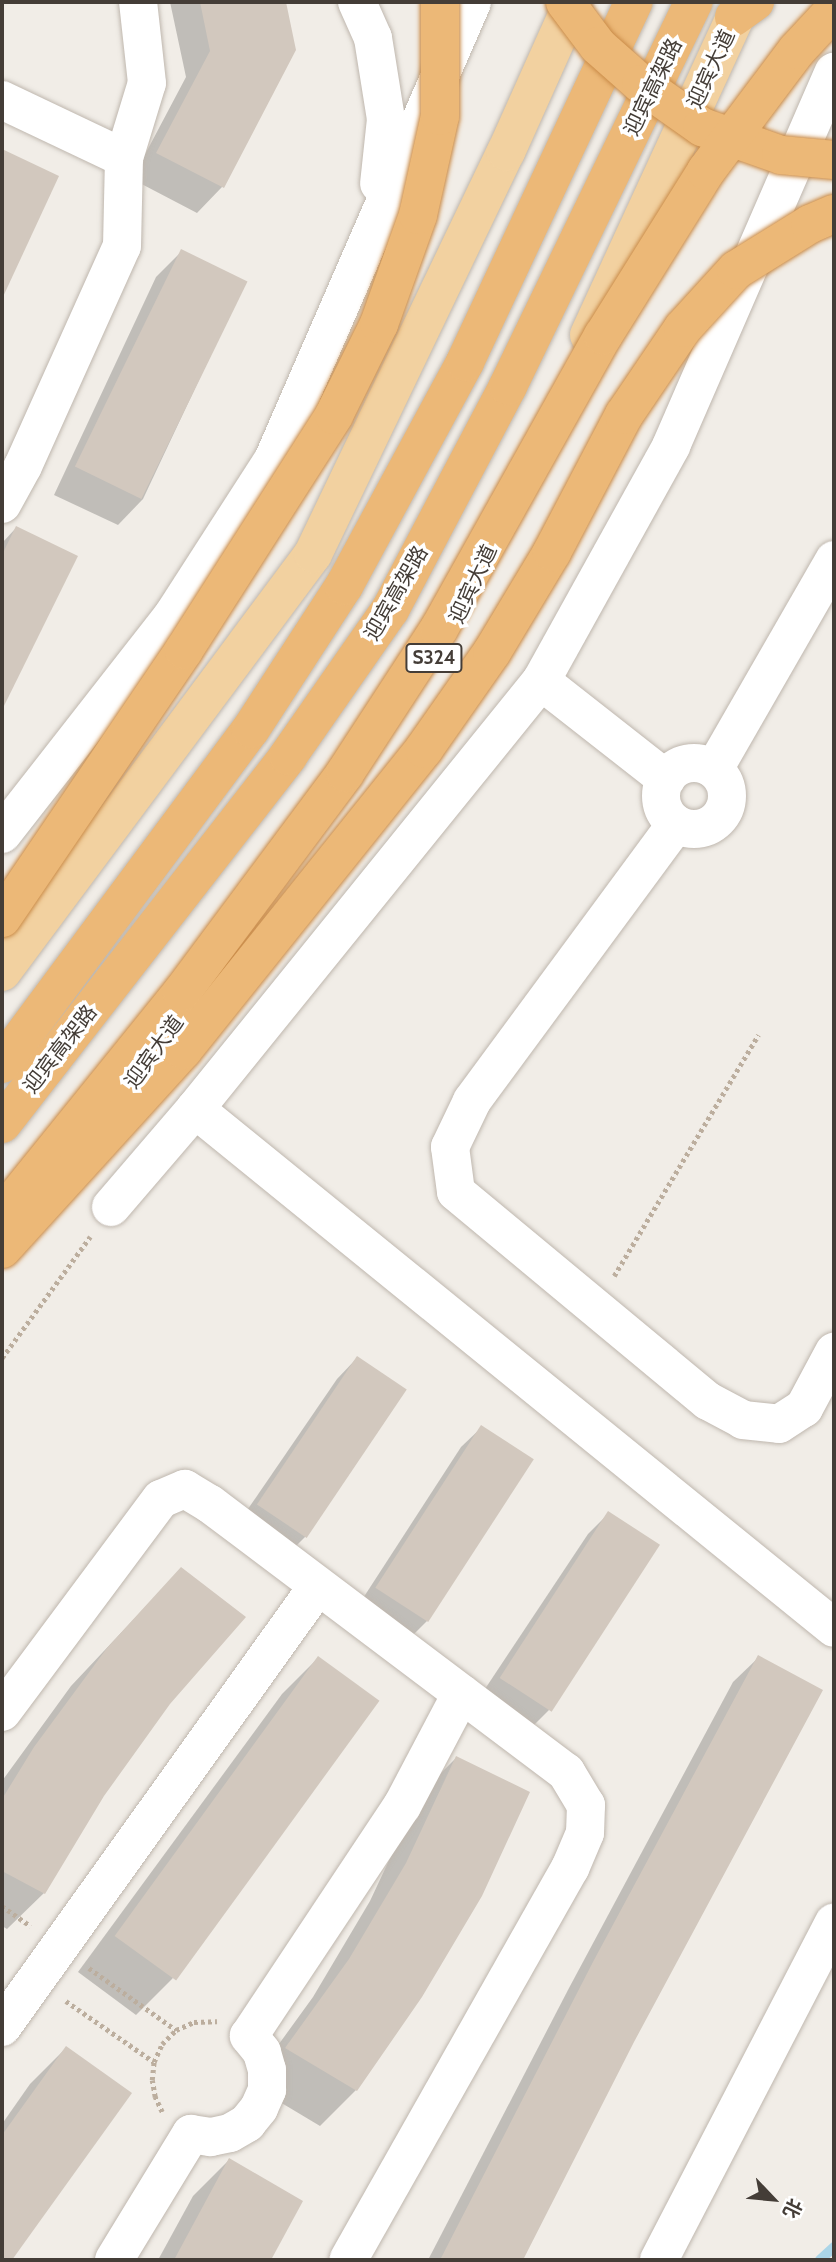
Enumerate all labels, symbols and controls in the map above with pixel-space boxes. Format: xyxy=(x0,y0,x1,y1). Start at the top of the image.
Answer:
street label: 迎宾大道 xyxy=(682,26,740,112)
street label: 迎宾高架路 xyxy=(619,34,687,140)
street label: 迎宾高架路 xyxy=(359,541,433,645)
street label: 迎宾大道 xyxy=(444,541,502,627)
road number: S324 xyxy=(404,642,464,674)
street label: 迎宾高架路 xyxy=(18,1000,102,1098)
street label: 迎宾大道 xyxy=(119,1011,189,1093)
north arrow xyxy=(738,2164,808,2234)
text: 北 xyxy=(778,2195,807,2222)

